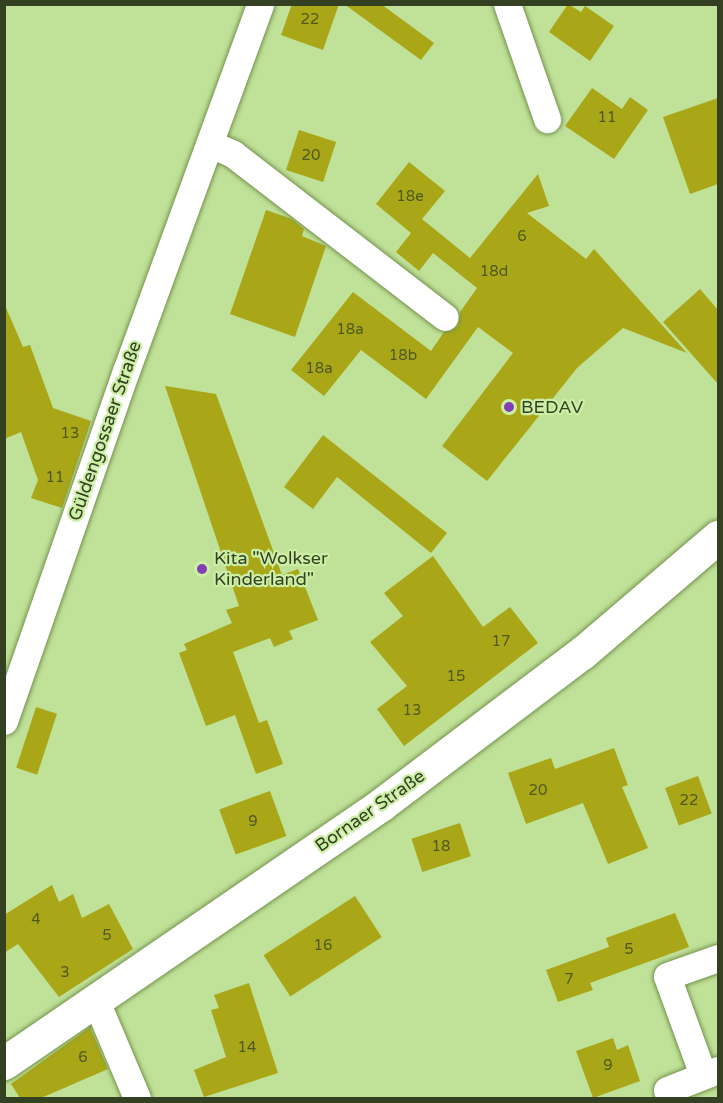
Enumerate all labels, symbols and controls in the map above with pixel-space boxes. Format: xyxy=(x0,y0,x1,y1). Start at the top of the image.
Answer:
house number: 22 xyxy=(301,11,319,29)
house number: 11 xyxy=(598,109,616,127)
house number: 20 xyxy=(302,147,320,165)
house number: 18e xyxy=(396,188,424,206)
house number: 6 xyxy=(517,228,527,246)
house number: 18d xyxy=(480,263,508,281)
house number: 18a xyxy=(336,321,364,339)
street label: Güldengossaer Straße xyxy=(64,338,146,524)
house number: 18b xyxy=(389,347,417,365)
house number: 18a xyxy=(305,360,333,378)
place label: BEDAV xyxy=(521,396,583,418)
marker: BEDAV xyxy=(502,400,516,414)
house number: 13 xyxy=(61,425,79,443)
house number: 11 xyxy=(46,469,64,487)
place label: Kita "Wolkser Kinderland" xyxy=(214,548,328,590)
marker: Kita "Wolkser Kinderland" xyxy=(195,562,209,576)
house number: 17 xyxy=(492,633,510,651)
house number: 15 xyxy=(447,668,465,686)
house number: 13 xyxy=(403,702,421,720)
street label: Bornaer Straße xyxy=(311,765,429,857)
house number: 20 xyxy=(529,782,547,800)
house number: 22 xyxy=(680,792,698,810)
house number: 9 xyxy=(248,813,258,831)
house number: 18 xyxy=(432,838,450,856)
house number: 4 xyxy=(31,911,41,929)
house number: 5 xyxy=(102,927,112,945)
house number: 16 xyxy=(314,937,332,955)
house number: 5 xyxy=(624,941,634,959)
house number: 3 xyxy=(60,964,70,982)
house number: 7 xyxy=(564,971,574,989)
house number: 14 xyxy=(238,1039,256,1057)
house number: 6 xyxy=(78,1049,88,1067)
house number: 9 xyxy=(603,1057,613,1075)

